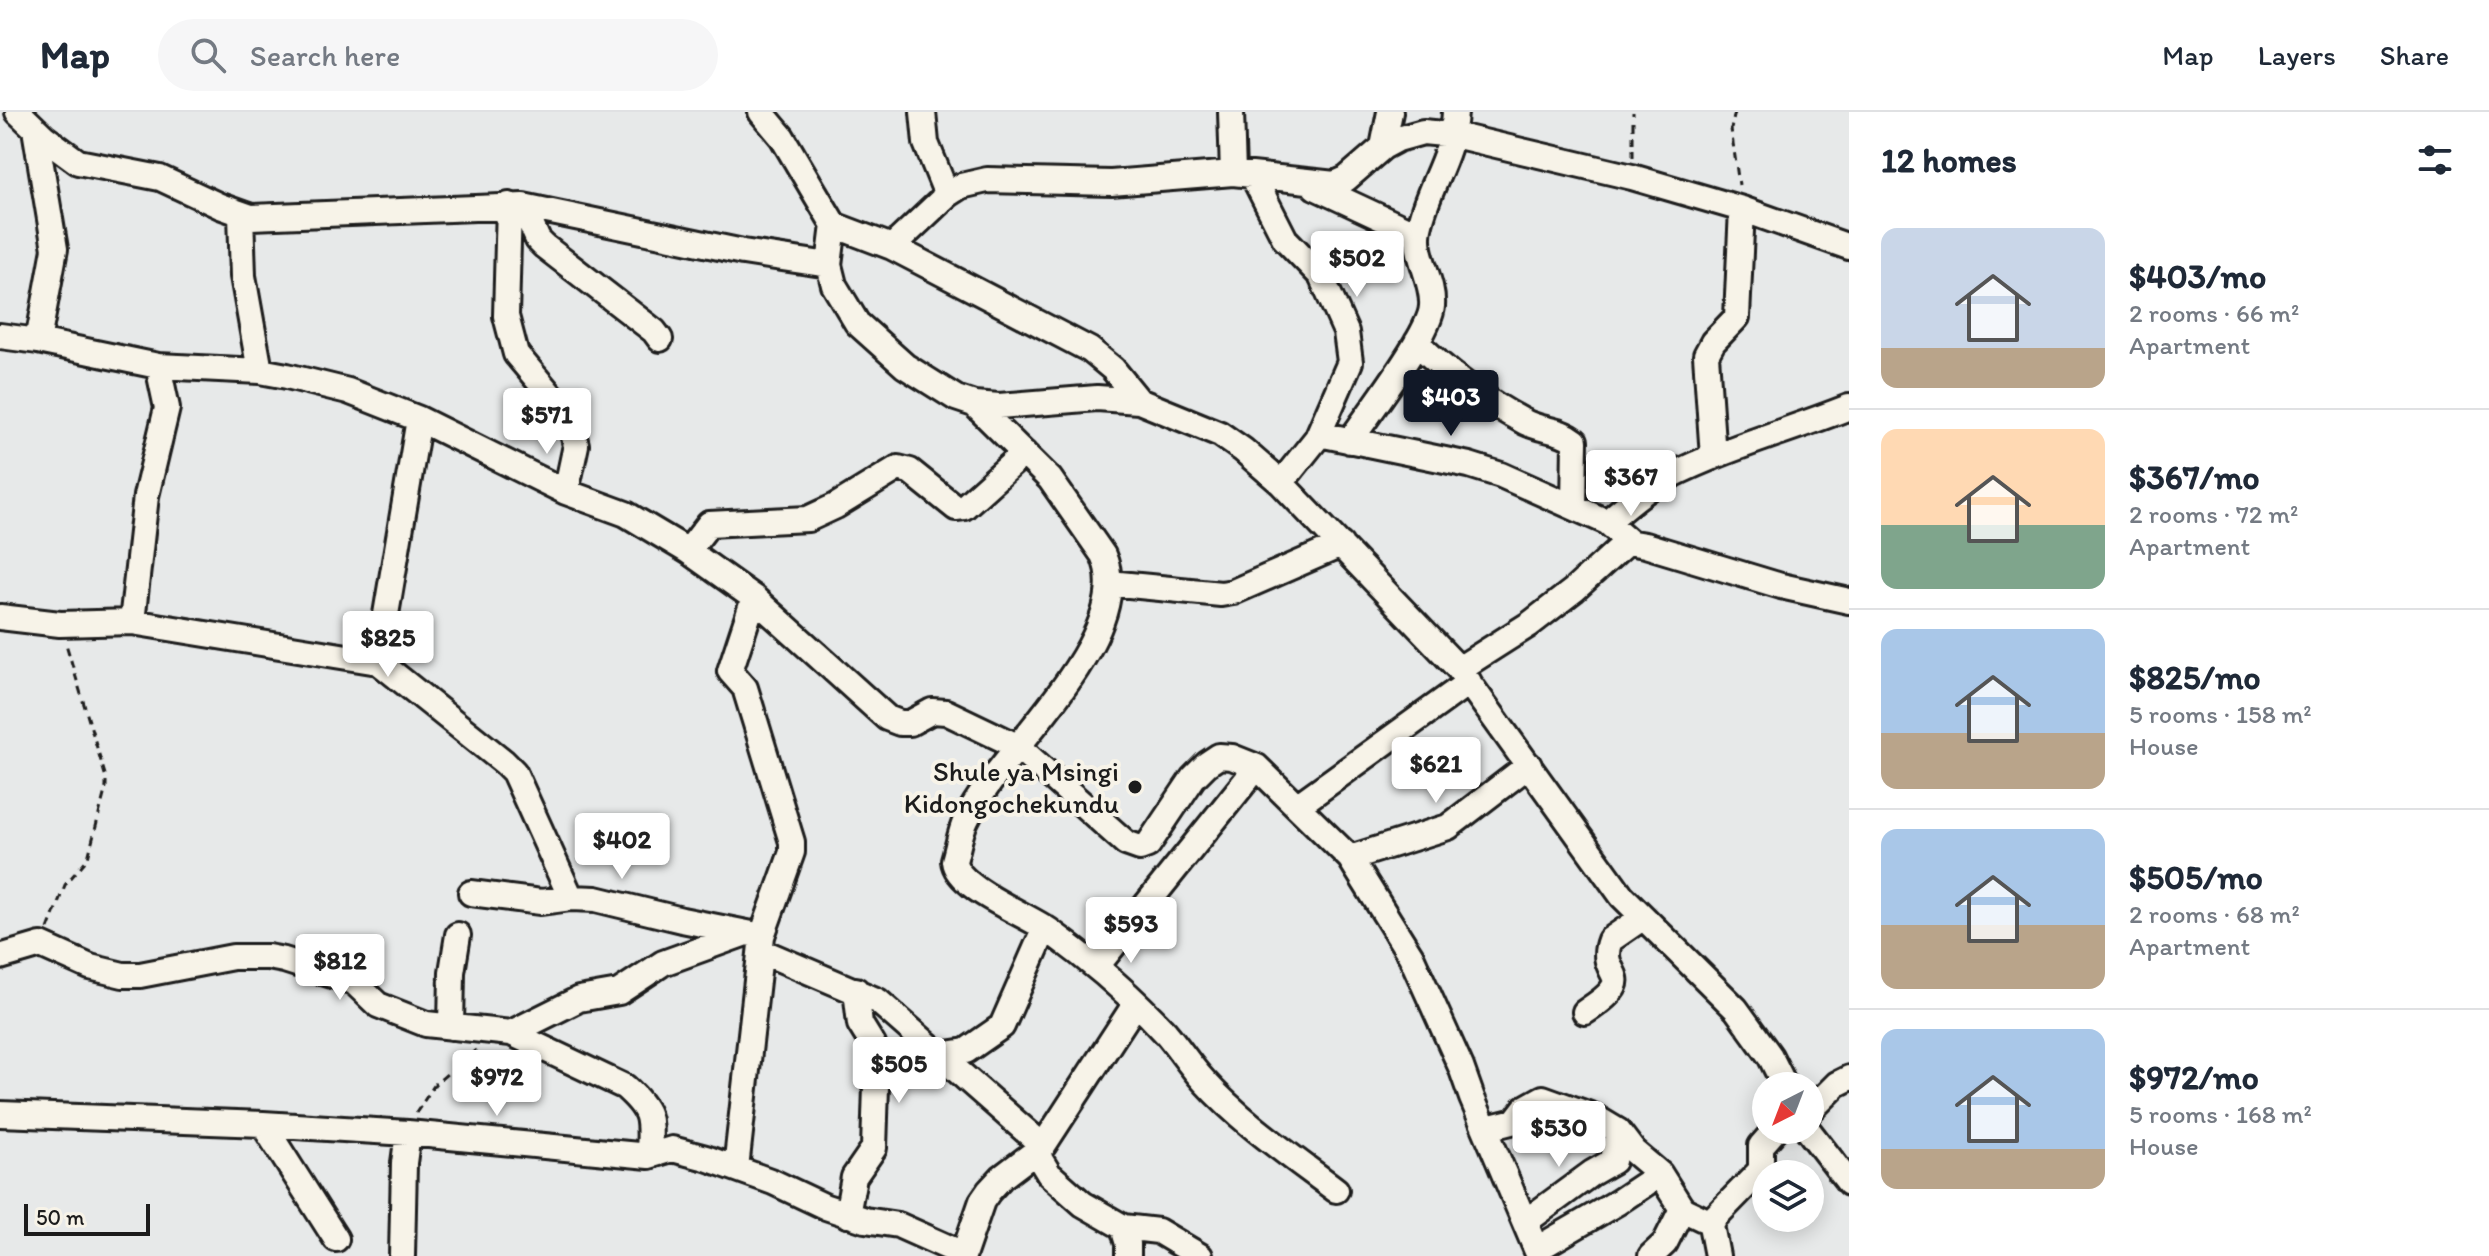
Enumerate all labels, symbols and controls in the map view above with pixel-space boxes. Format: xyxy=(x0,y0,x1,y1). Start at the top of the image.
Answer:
search box xyxy=(158,19,718,91)
text: Map xyxy=(40,32,110,78)
icon: search xyxy=(186,33,230,77)
text: Search here xyxy=(250,37,400,74)
text: Map xyxy=(2162,38,2214,72)
text: Layers xyxy=(2258,38,2336,72)
text: Share xyxy=(2380,38,2449,72)
icon: filters xyxy=(2413,138,2457,182)
text: 12 homes xyxy=(1881,140,2017,181)
pin: $502 xyxy=(1310,231,1404,299)
text: $502 xyxy=(1329,241,1385,273)
text: $403/mo xyxy=(2129,256,2266,297)
icon: home xyxy=(1945,260,2041,356)
text: 2 rooms · 66 m² xyxy=(2129,297,2299,329)
text: Apartment xyxy=(2129,329,2250,361)
pin: $403 xyxy=(1404,370,1498,438)
text: $403 xyxy=(1422,380,1481,412)
pin: $571 xyxy=(500,388,594,456)
text: $571 xyxy=(521,398,573,430)
pin: $367 xyxy=(1584,450,1678,518)
text: $367/mo xyxy=(2129,457,2260,498)
text: $367 xyxy=(1604,460,1658,492)
icon: home xyxy=(1945,461,2041,557)
text: 2 rooms · 72 m² xyxy=(2129,498,2298,530)
text: Apartment xyxy=(2129,530,2250,562)
pin: $825 xyxy=(341,611,435,679)
text: $825 xyxy=(361,621,415,653)
text: $825/mo xyxy=(2129,657,2261,698)
icon: home xyxy=(1945,661,2041,757)
text: 5 rooms · 158 m² xyxy=(2129,698,2312,730)
text: House xyxy=(2129,730,2199,762)
pin: $621 xyxy=(1389,737,1483,805)
text: $621 xyxy=(1410,747,1462,779)
place label: Shule ya Msingi Kidongochekundu xyxy=(904,754,1119,820)
marker: Shule ya Msingi Kidongochekundu xyxy=(1126,778,1144,796)
pin: $402 xyxy=(575,813,669,881)
text: $402 xyxy=(593,823,651,855)
text: $505/mo xyxy=(2129,857,2263,898)
icon: home xyxy=(1945,861,2041,957)
pin: $593 xyxy=(1084,897,1178,965)
text: 2 rooms · 68 m² xyxy=(2129,898,2300,930)
text: $593 xyxy=(1104,907,1158,939)
text: Apartment xyxy=(2129,930,2250,962)
pin: $812 xyxy=(293,934,387,1002)
text: $812 xyxy=(313,944,367,976)
pin: $505 xyxy=(852,1037,946,1105)
text: $505 xyxy=(871,1047,927,1079)
pin: $972 xyxy=(450,1050,544,1118)
text: $972/mo xyxy=(2129,1057,2259,1098)
text: $972 xyxy=(470,1060,524,1092)
icon: home xyxy=(1945,1061,2041,1157)
north arrow xyxy=(1752,1072,1824,1144)
map controls xyxy=(1752,1072,1824,1232)
text: 5 rooms · 168 m² xyxy=(2129,1098,2312,1130)
pin: $530 xyxy=(1512,1101,1606,1169)
text: $530 xyxy=(1530,1111,1588,1143)
text: House xyxy=(2129,1130,2199,1162)
button: layers xyxy=(1752,1160,1824,1232)
scale bar xyxy=(24,1200,150,1236)
text: 50 m xyxy=(36,1204,85,1231)

